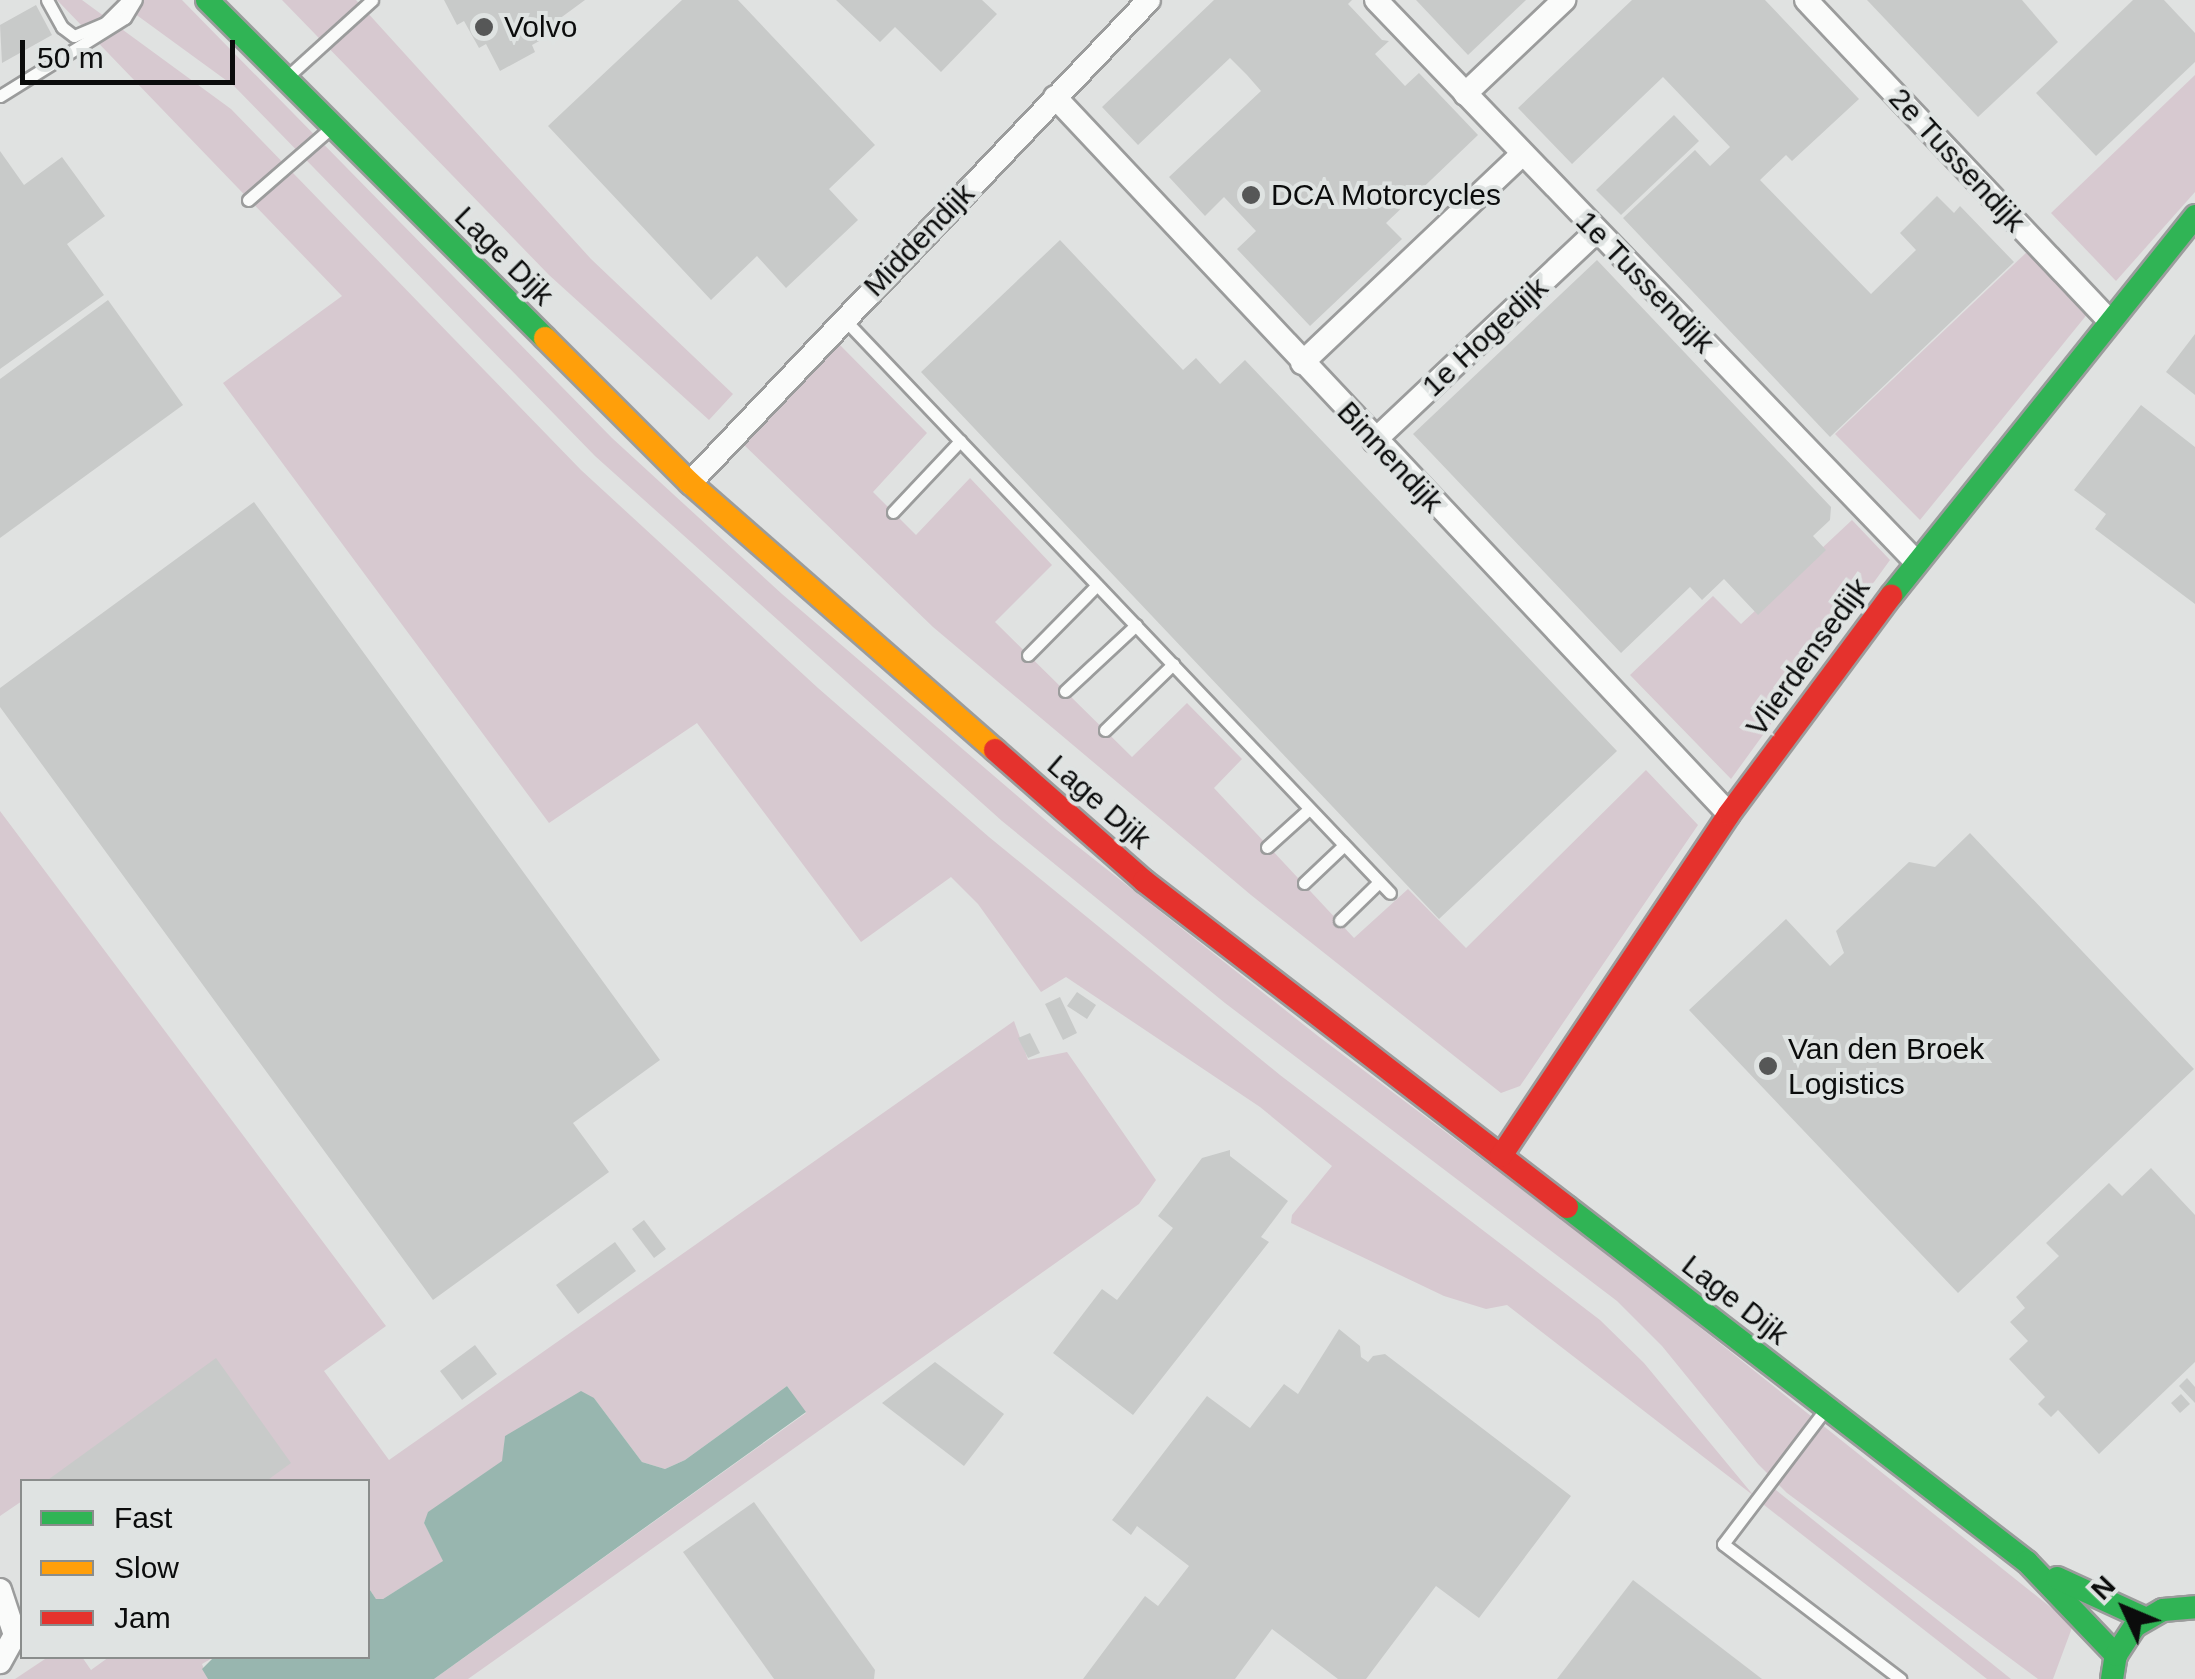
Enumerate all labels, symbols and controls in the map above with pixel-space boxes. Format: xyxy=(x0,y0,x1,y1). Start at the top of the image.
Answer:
place label: Volvo xyxy=(504,9,577,45)
marker: Volvo xyxy=(473,16,495,38)
scale bar xyxy=(25,20,240,82)
text: 50 m xyxy=(37,41,104,74)
street label: 2e Tussendijk xyxy=(1881,80,2033,240)
street label: Middendijk xyxy=(856,176,982,304)
place label: DCA Motorcycles xyxy=(1271,177,1503,213)
marker: DCA Motorcycles xyxy=(1240,184,1262,206)
street label: Lage Dijk xyxy=(447,199,561,313)
street label: 1e Tussendijk xyxy=(1568,203,1722,361)
street label: 1e Hogedijk xyxy=(1415,270,1555,404)
street label: Binnendijk xyxy=(1330,394,1450,520)
street label: Vlierdensedijk xyxy=(1739,571,1877,743)
street label: Lage Dijk xyxy=(1040,747,1158,857)
place label: Van den Broek Logistics xyxy=(1788,1031,1984,1102)
marker: Van den Broek Logistics xyxy=(1757,1055,1779,1077)
street label: Lage Dijk xyxy=(1675,1247,1795,1353)
legend xyxy=(20,1479,370,1659)
text: Fast xyxy=(114,1501,172,1534)
text: Slow xyxy=(114,1551,179,1584)
north arrow xyxy=(2075,1559,2175,1659)
text: N xyxy=(2085,1570,2121,1606)
text: Jam xyxy=(114,1601,171,1634)

